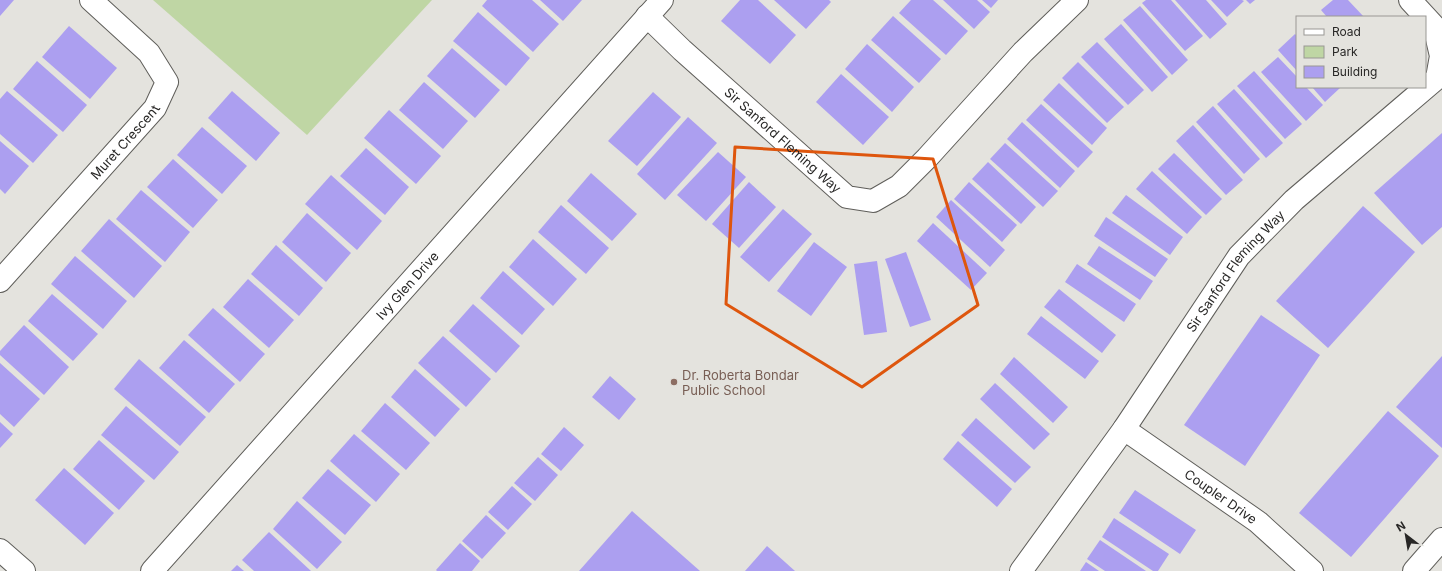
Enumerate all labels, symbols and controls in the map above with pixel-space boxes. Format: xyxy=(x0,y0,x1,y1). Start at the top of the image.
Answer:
legend xyxy=(1296,16,1426,88)
text: Road xyxy=(1332,24,1361,39)
text: Park xyxy=(1332,44,1358,59)
text: Building xyxy=(1332,64,1377,79)
street label: Sir Sanford Fleming Way xyxy=(721,84,845,196)
street label: Muret Crescent xyxy=(87,103,163,183)
street label: Sir Sanford Fleming Way xyxy=(1183,207,1288,335)
street label: Ivy Glen Drive xyxy=(373,248,442,323)
place label: Dr. Roberta Bondar Public School xyxy=(682,367,799,398)
marker: Dr. Roberta Bondar Public School xyxy=(669,377,679,387)
street label: Coupler Drive xyxy=(1182,466,1260,527)
north arrow xyxy=(1386,515,1426,555)
text: N xyxy=(1394,518,1408,535)

